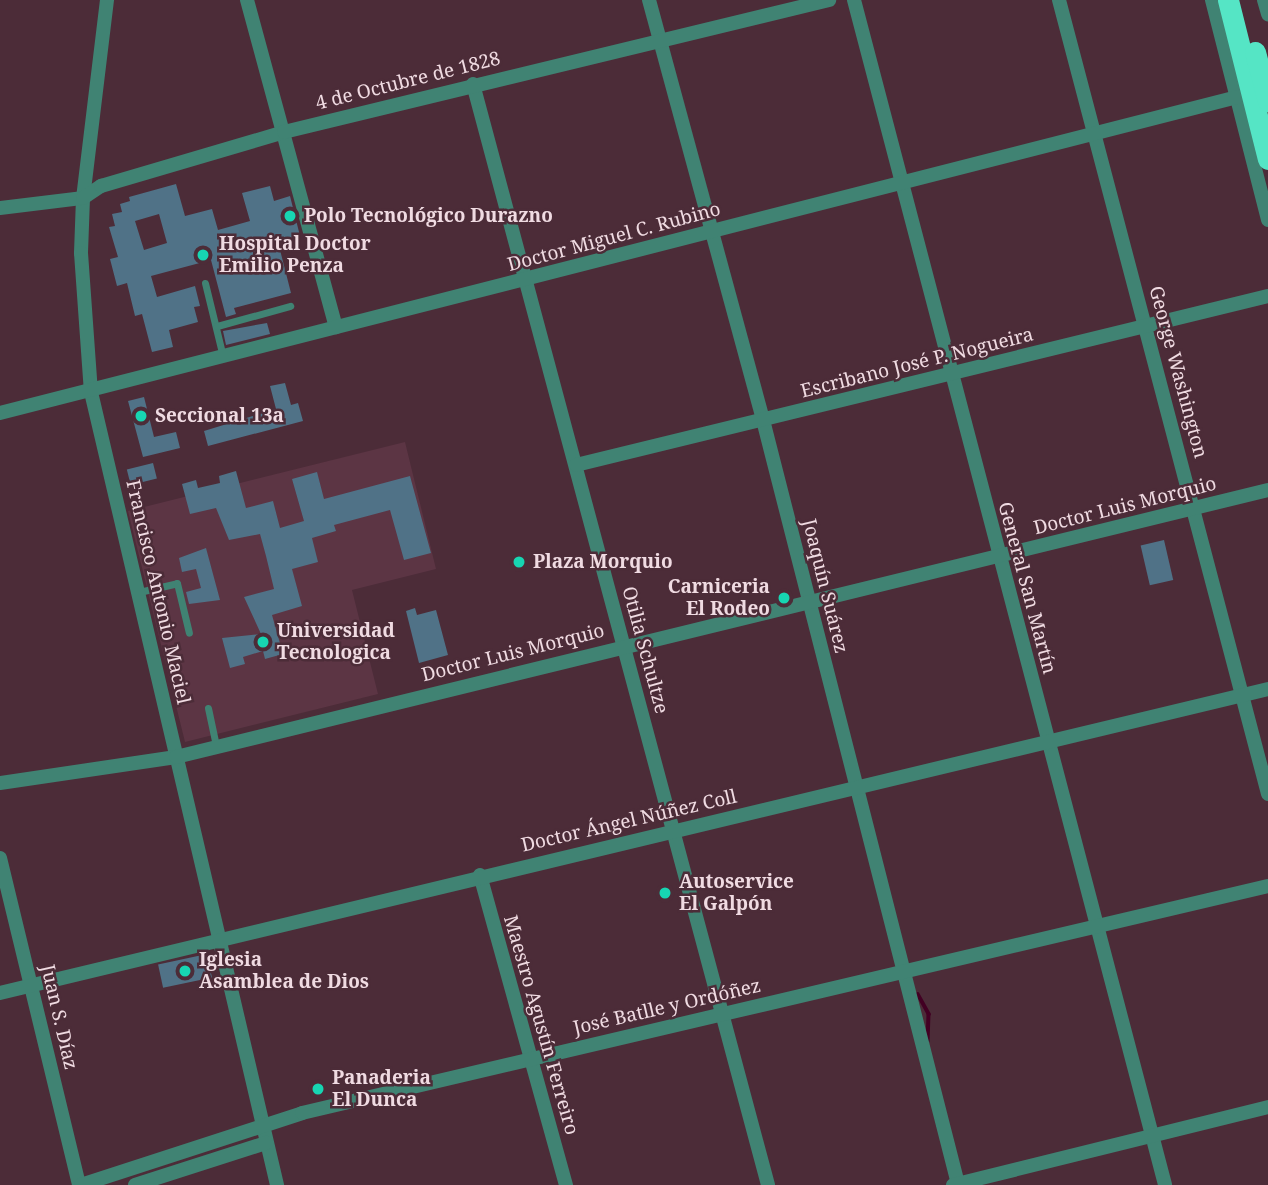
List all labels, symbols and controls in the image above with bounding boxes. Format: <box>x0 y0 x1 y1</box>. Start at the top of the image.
street label: 4 de Octubre de 1828 <box>313 47 503 115</box>
street label: Doctor Miguel C. Rubino <box>505 198 723 276</box>
place label: Polo Tecnológico Durazno <box>304 205 553 227</box>
marker: Polo Tecnológico Durazno <box>282 208 298 224</box>
place label: Hospital Doctor Emilio Penza <box>219 233 371 277</box>
marker: Hospital Doctor Emilio Penza <box>193 245 213 265</box>
street label: George Washington <box>1144 283 1212 461</box>
street label: Escribano José P. Nogueira <box>798 323 1036 403</box>
place label: Seccional 13a <box>155 405 284 427</box>
marker: Seccional 13a <box>133 408 149 424</box>
street label: Doctor Luis Morquio <box>1031 472 1219 540</box>
street label: Francisco Antonio Maciel <box>121 478 195 706</box>
street label: General San Martín <box>993 500 1061 676</box>
street label: Joaquín Suárez <box>797 517 853 655</box>
place label: Plaza Morquio <box>533 551 673 573</box>
marker: Plaza Morquio <box>511 554 527 570</box>
place label: Carniceria El Rodeo <box>668 576 770 620</box>
street label: Otilia Schultze <box>617 584 673 716</box>
marker: Carniceria El Rodeo <box>776 590 792 606</box>
street label: Doctor Luis Morquio <box>419 619 607 687</box>
place label: Universidad Tecnologica <box>277 620 395 664</box>
marker: Universidad Tecnologica <box>255 634 271 650</box>
street label: Doctor Ángel Núñez Coll <box>519 785 739 857</box>
place label: Autoservice El Galpón <box>679 871 794 915</box>
marker: Autoservice El Galpón <box>657 885 673 901</box>
street label: Maestro Agustín Ferreiro <box>499 913 583 1137</box>
place label: Iglesia Asamblea de Dios <box>199 949 369 993</box>
street label: Juan S. Díaz <box>36 962 82 1072</box>
marker: Iglesia Asamblea de Dios <box>177 963 193 979</box>
street label: José Batlle y Ordóñez <box>571 974 763 1040</box>
place label: Panaderia El Dunca <box>332 1067 431 1111</box>
marker: Panaderia El Dunca <box>310 1081 326 1097</box>

